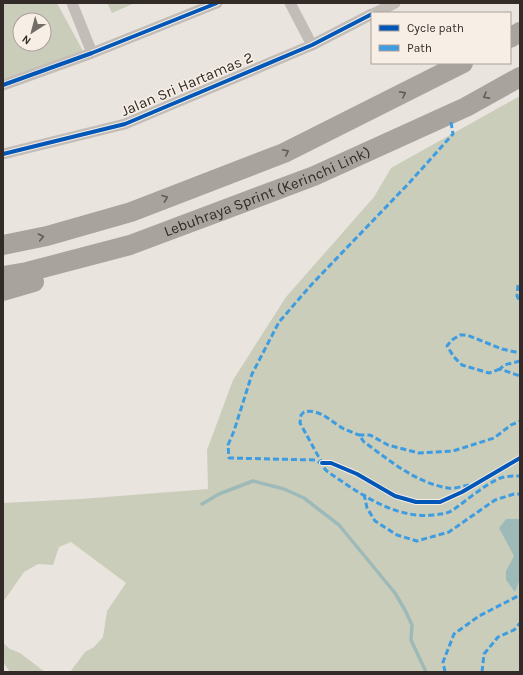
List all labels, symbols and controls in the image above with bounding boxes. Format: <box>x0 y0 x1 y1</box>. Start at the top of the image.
north arrow <box>12 12 52 52</box>
legend <box>371 12 511 64</box>
text: Cycle path <box>407 21 464 35</box>
text: N <box>19 32 33 47</box>
text: Path <box>407 41 432 55</box>
street label: Jalan Sri Hartamas 2 <box>118 48 256 120</box>
one-way arrow <box>399 91 406 99</box>
one-way arrow <box>483 91 490 98</box>
street label: Lebuhraya Sprint (Kerinchi Link) <box>161 143 373 240</box>
one-way arrow <box>282 149 290 157</box>
one-way arrow <box>162 195 169 203</box>
one-way arrow <box>38 234 44 242</box>

